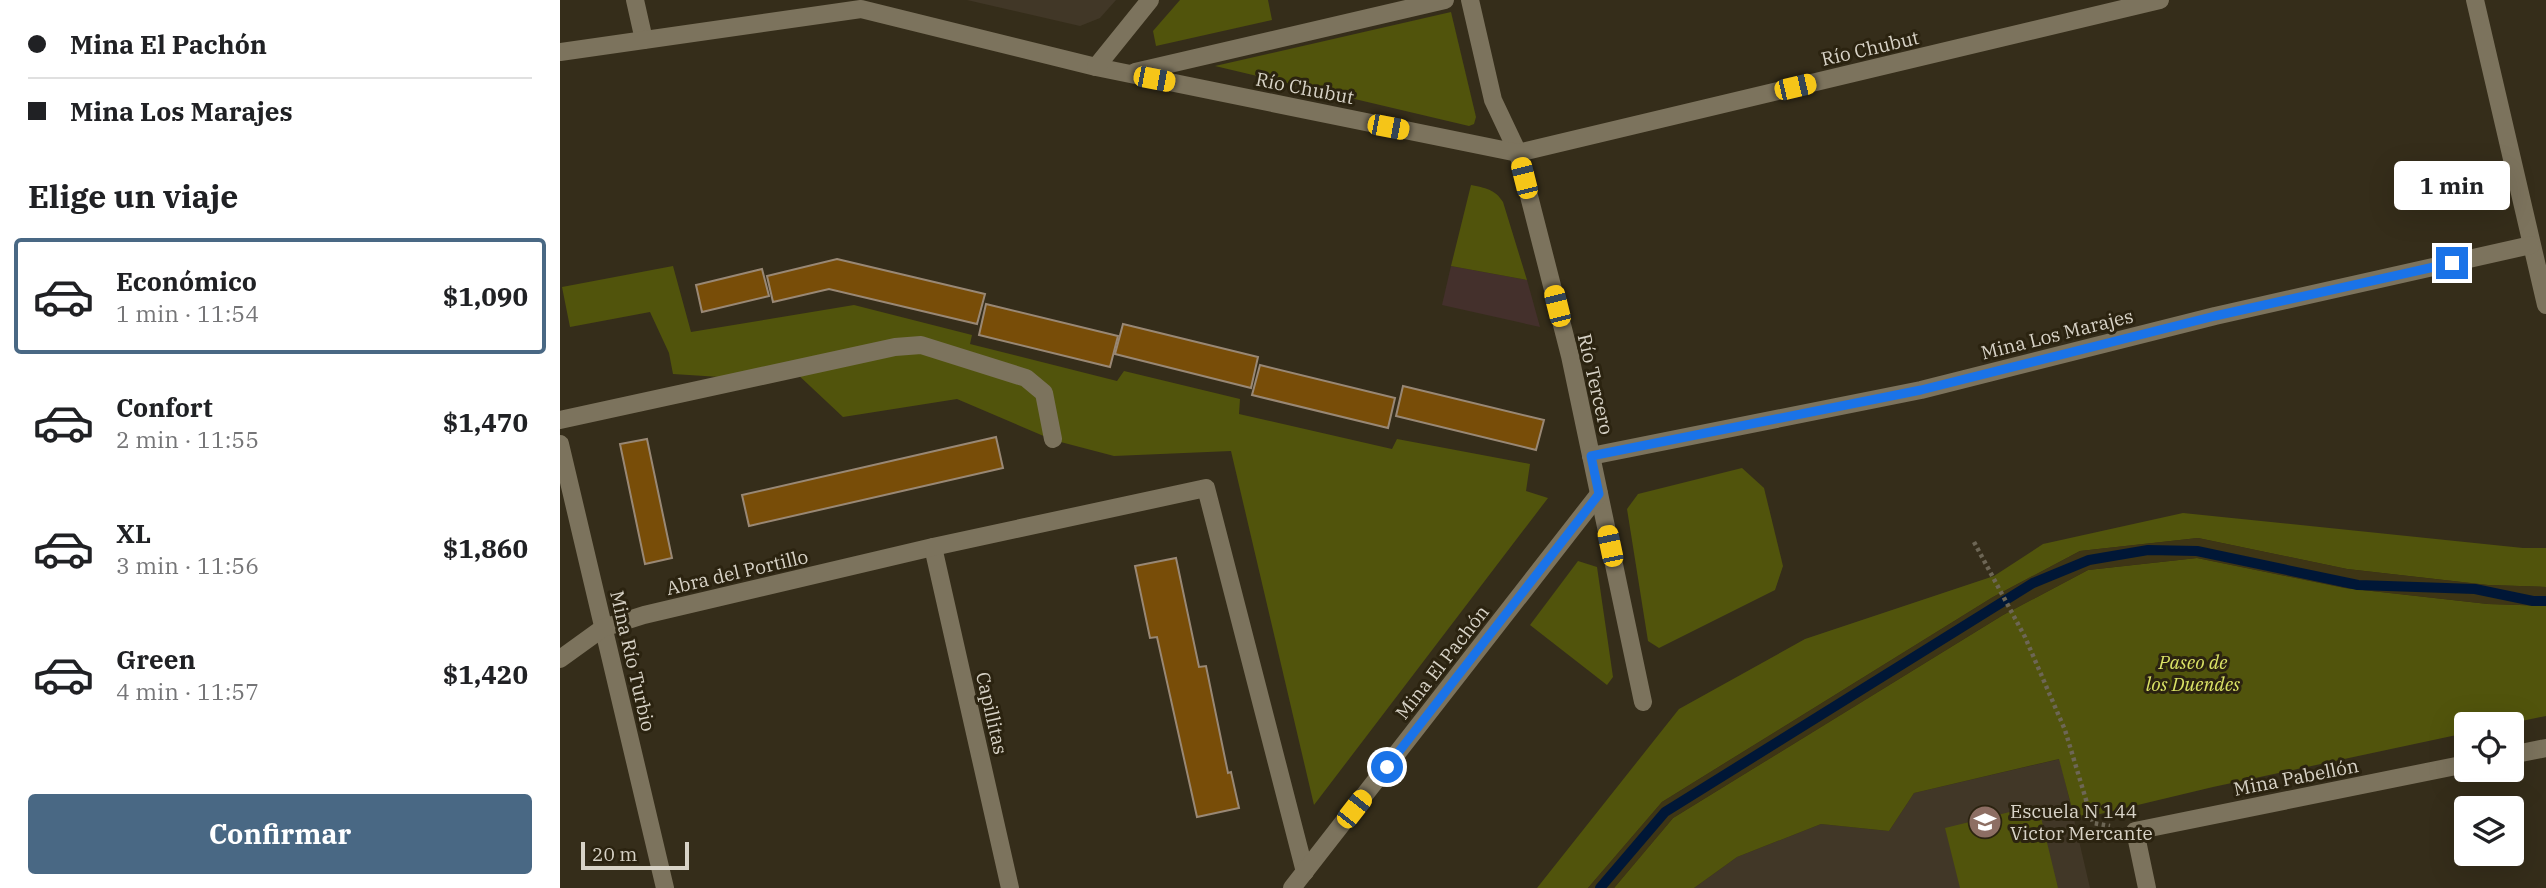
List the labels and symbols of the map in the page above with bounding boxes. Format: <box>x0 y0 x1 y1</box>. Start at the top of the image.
street label: Río Chubut <box>1819 25 1922 71</box>
car <box>1132 65 1177 93</box>
street label: Río Chubut <box>1254 67 1356 109</box>
car <box>1773 72 1818 102</box>
car <box>1366 113 1411 141</box>
car <box>1509 155 1540 201</box>
callout: 1 min <box>2394 162 2510 210</box>
route end <box>2436 247 2468 279</box>
car <box>1542 283 1573 329</box>
street label: Mina Los Marajes <box>1978 303 2136 365</box>
street label: Río Tercero <box>1573 331 1619 437</box>
car <box>1596 523 1625 569</box>
street label: Abra del Portillo <box>664 544 810 600</box>
street label: Mina Río Turbio <box>605 588 661 734</box>
street label: Mina El Pachón <box>1390 600 1494 724</box>
park label: Paseo de los Duendes <box>2146 650 2240 696</box>
street label: Capillitas <box>971 669 1013 757</box>
route start <box>1371 751 1403 783</box>
street label: Mina Pabellón <box>2231 753 2361 801</box>
car <box>1333 786 1376 832</box>
place label: Escuela N 144 Victor Mercante <box>2010 799 2153 845</box>
school or university icon: Escuela N 144 Victor Mercante <box>1966 803 2004 841</box>
scale bar <box>581 839 690 871</box>

